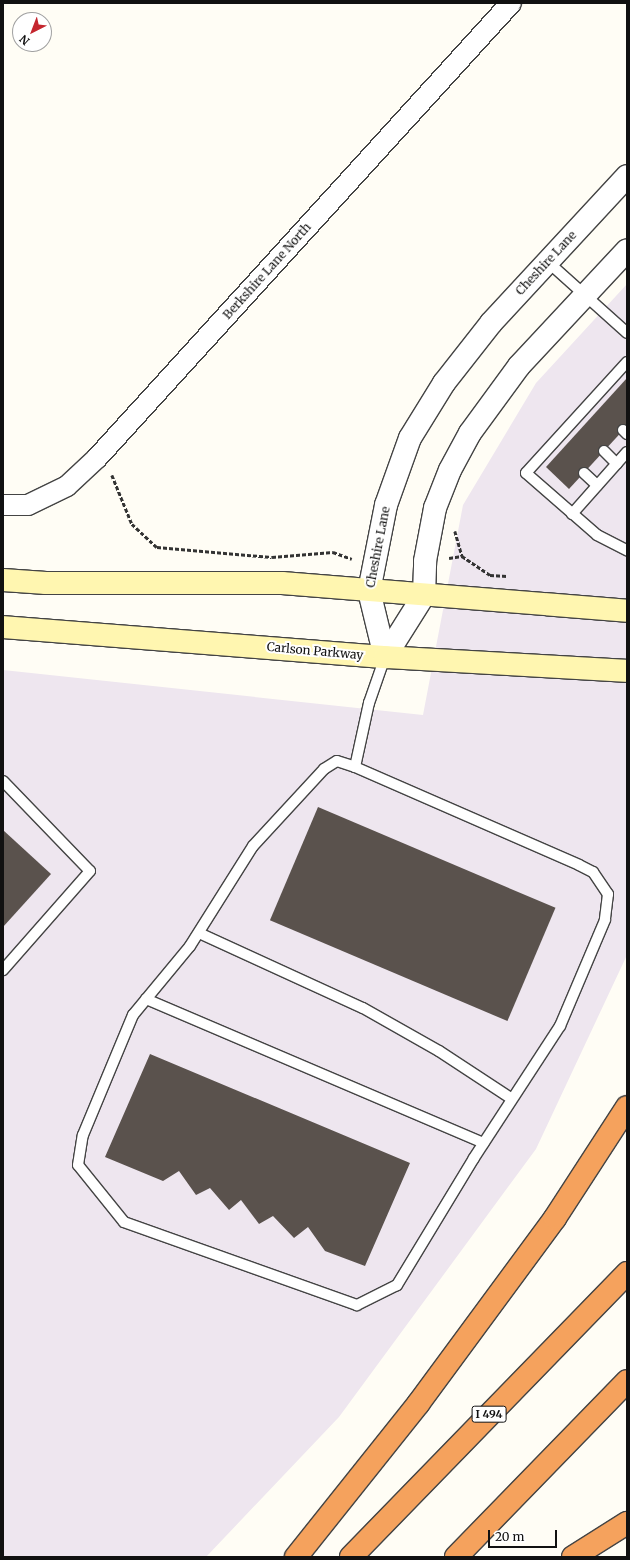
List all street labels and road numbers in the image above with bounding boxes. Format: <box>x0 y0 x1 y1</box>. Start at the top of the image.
street label: Berkshire Lane North <box>220 220 314 322</box>
street label: Cheshire Lane <box>513 228 579 298</box>
street label: Cheshire Lane <box>363 505 393 589</box>
street label: Carlson Parkway <box>266 640 364 662</box>
road number: I 494 <box>471 1405 507 1423</box>

